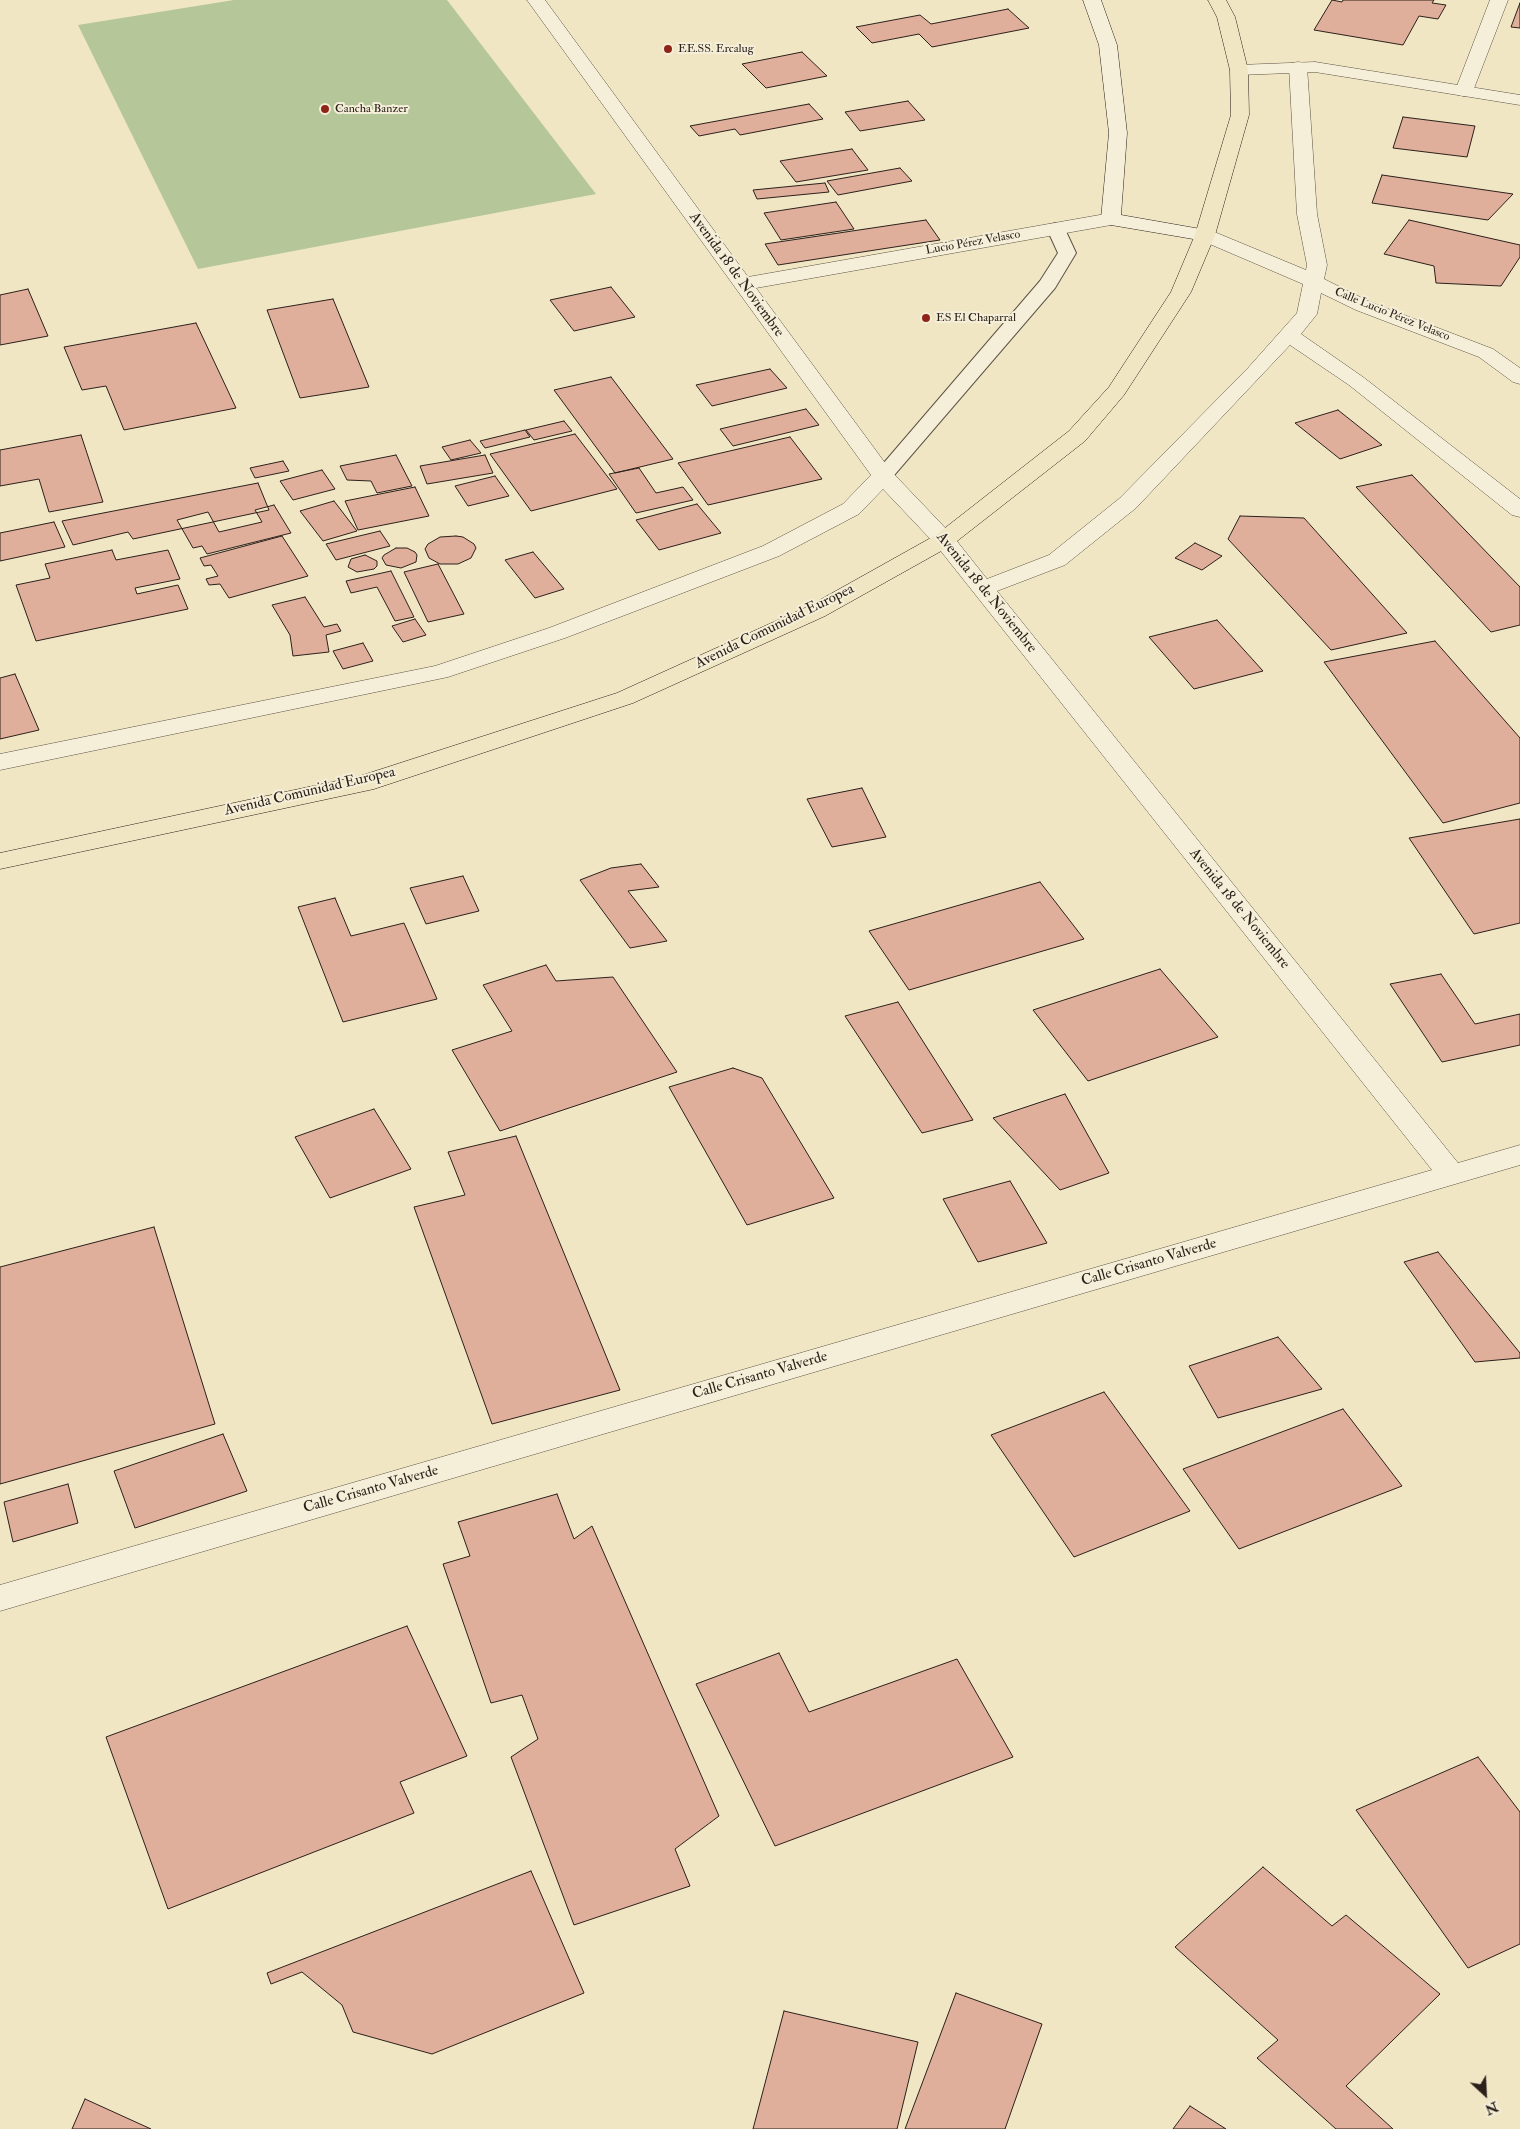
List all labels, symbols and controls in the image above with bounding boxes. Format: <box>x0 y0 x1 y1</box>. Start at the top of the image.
place label: EE.SS. Ercalug <box>678 42 754 56</box>
marker: EE.SS. Ercalug <box>662 43 674 55</box>
place label: Cancha Banzer <box>335 102 408 116</box>
marker: Cancha Banzer <box>319 103 331 115</box>
street label: Avenida 18 de Noviembre <box>685 209 787 341</box>
street label: Lucio Pérez Velasco <box>925 228 1021 258</box>
street label: Calle Lucio Pérez Velasco <box>1332 285 1452 345</box>
place label: ES El Chaparral <box>936 311 1016 325</box>
marker: ES El Chaparral <box>920 312 932 324</box>
street label: Avenida 18 de Noviembre <box>932 529 1040 657</box>
street label: Avenida Comunidad Europea <box>693 581 857 673</box>
street label: Avenida Comunidad Europea <box>223 764 397 820</box>
street label: Avenida 18 de Noviembre <box>1185 845 1293 973</box>
street label: Calle Crisanto Valverde <box>1079 1235 1219 1291</box>
street label: Calle Crisanto Valverde <box>690 1348 830 1404</box>
street label: Calle Crisanto Valverde <box>301 1462 441 1518</box>
north arrow <box>1460 2069 1510 2119</box>
text: N <box>1482 2098 1501 2118</box>

